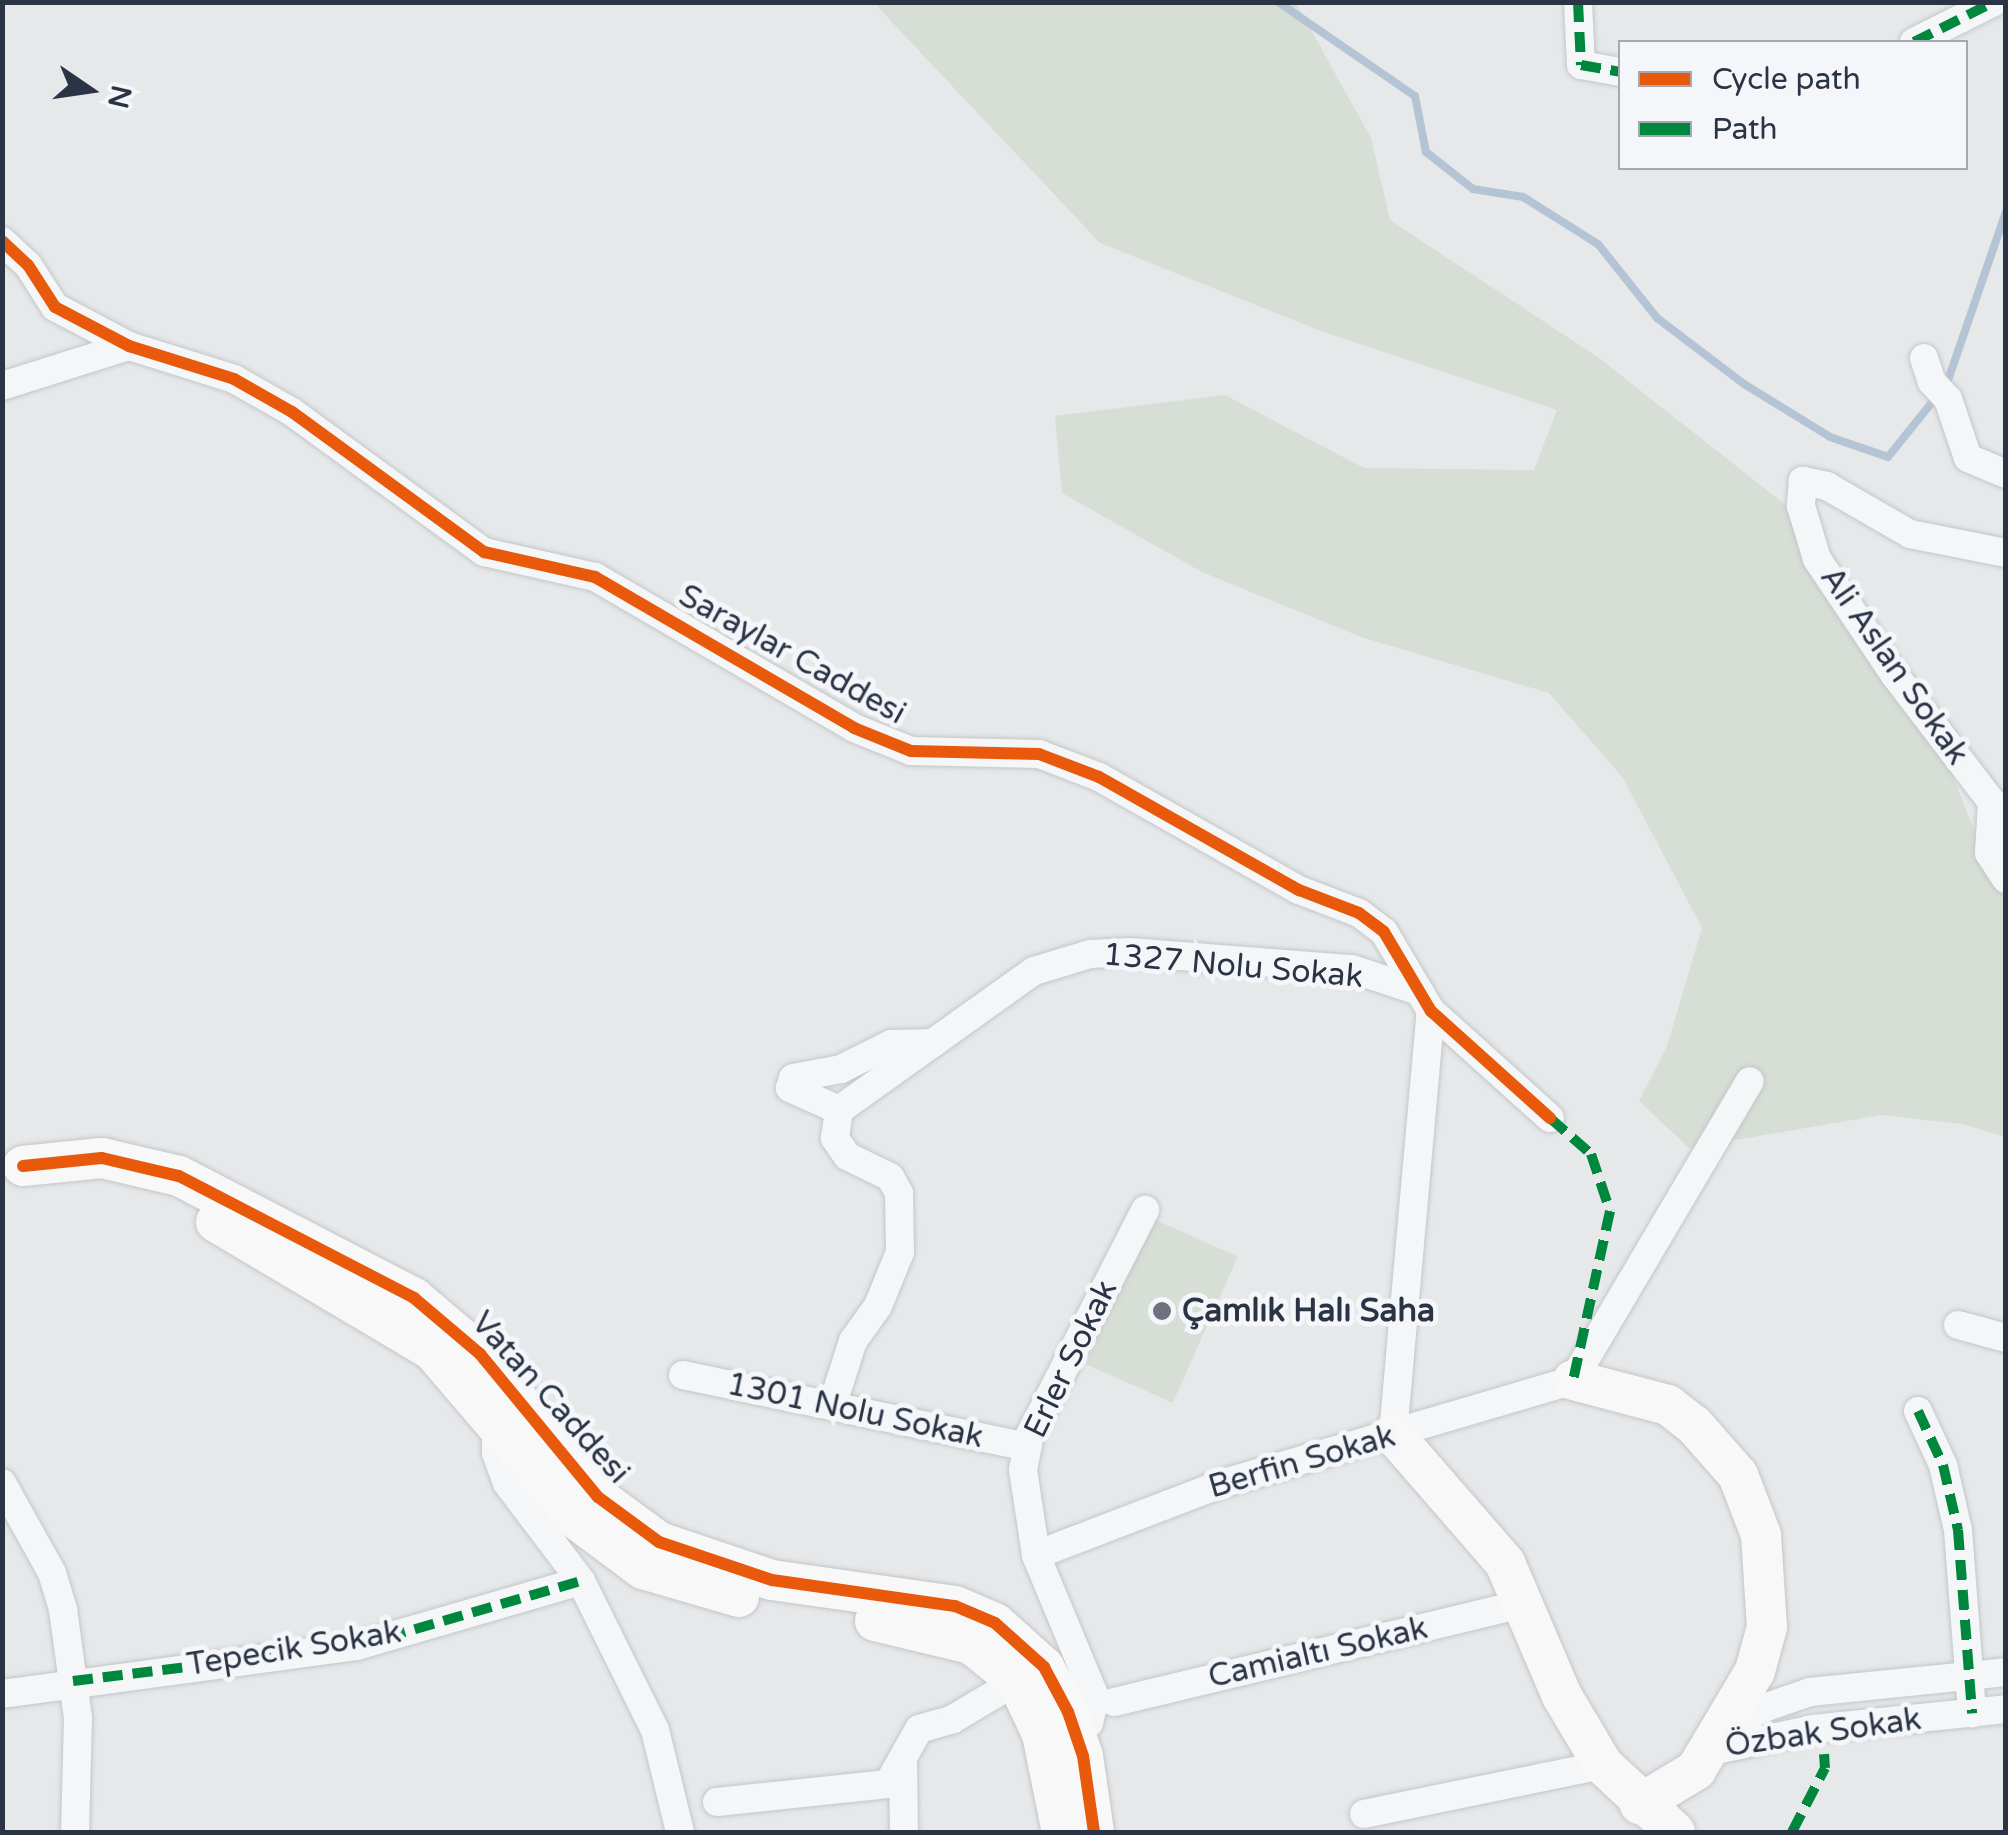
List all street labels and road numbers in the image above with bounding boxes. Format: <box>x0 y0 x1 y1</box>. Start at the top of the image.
street label: Ali Aslan Sokak <box>1812 560 1976 772</box>
street label: Saraylar Caddesi <box>672 577 912 733</box>
street label: 1327 Nolu Sokak <box>1101 936 1365 996</box>
street label: Erler Sokak <box>1016 1274 1126 1444</box>
street label: Vatan Caddesi <box>463 1304 637 1492</box>
street label: 1301 Nolu Sokak <box>723 1365 987 1457</box>
street label: Berfin Sokak <box>1204 1417 1400 1507</box>
street label: Camialtı Sokak <box>1205 1609 1431 1697</box>
street label: Tepecik Sokak <box>184 1613 404 1685</box>
street label: Özbak Sokak <box>1723 1700 1923 1766</box>

